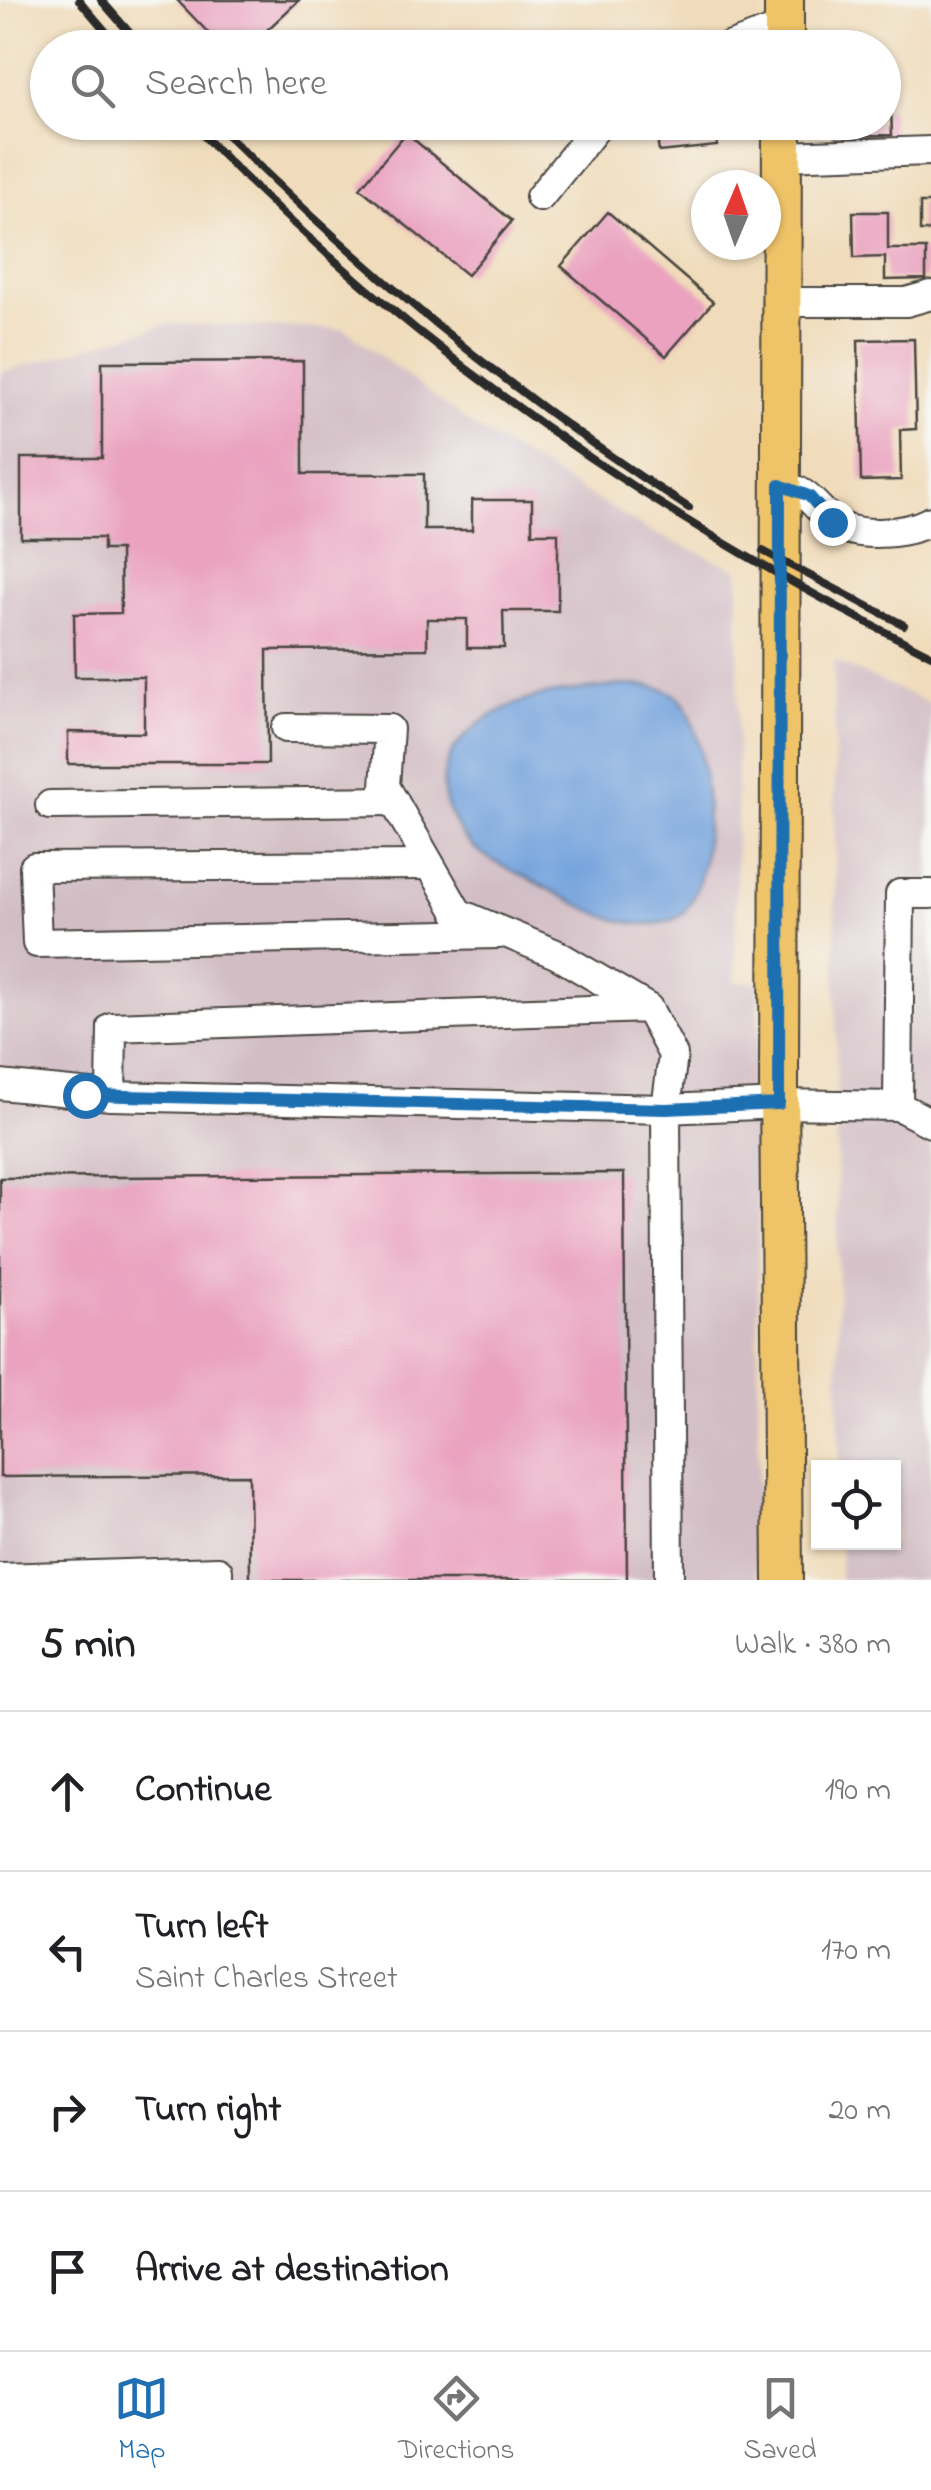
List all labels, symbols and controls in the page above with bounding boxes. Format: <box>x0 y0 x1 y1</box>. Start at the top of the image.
search box <box>30 30 901 140</box>
text: Search here <box>145 57 327 113</box>
icon: search <box>65 58 120 113</box>
north arrow <box>691 170 781 260</box>
route end <box>810 500 856 546</box>
route start <box>63 1073 109 1119</box>
map controls <box>811 1460 901 1550</box>
button: locate <box>811 1460 901 1550</box>
text: 5 min <box>40 1615 135 1676</box>
text: Walk · 380 m <box>735 1622 891 1669</box>
text: Continue <box>135 1763 271 1819</box>
icon: ahead <box>40 1764 95 1819</box>
text: 190 m <box>825 1768 891 1815</box>
text: Turn left <box>135 1900 268 1956</box>
icon: left <box>40 1924 95 1979</box>
text: 170 m <box>821 1928 891 1975</box>
text: Saint Charles Street <box>135 1956 398 2003</box>
text: Turn right <box>135 2083 281 2139</box>
icon: right <box>40 2084 95 2139</box>
text: 20 m <box>828 2088 891 2135</box>
text: Arrive at destination <box>135 2243 449 2299</box>
icon: arrive <box>40 2244 95 2299</box>
tab: Map <box>114 2371 169 2472</box>
tab: Directions <box>398 2371 515 2472</box>
tab: Saved <box>744 2371 817 2472</box>

